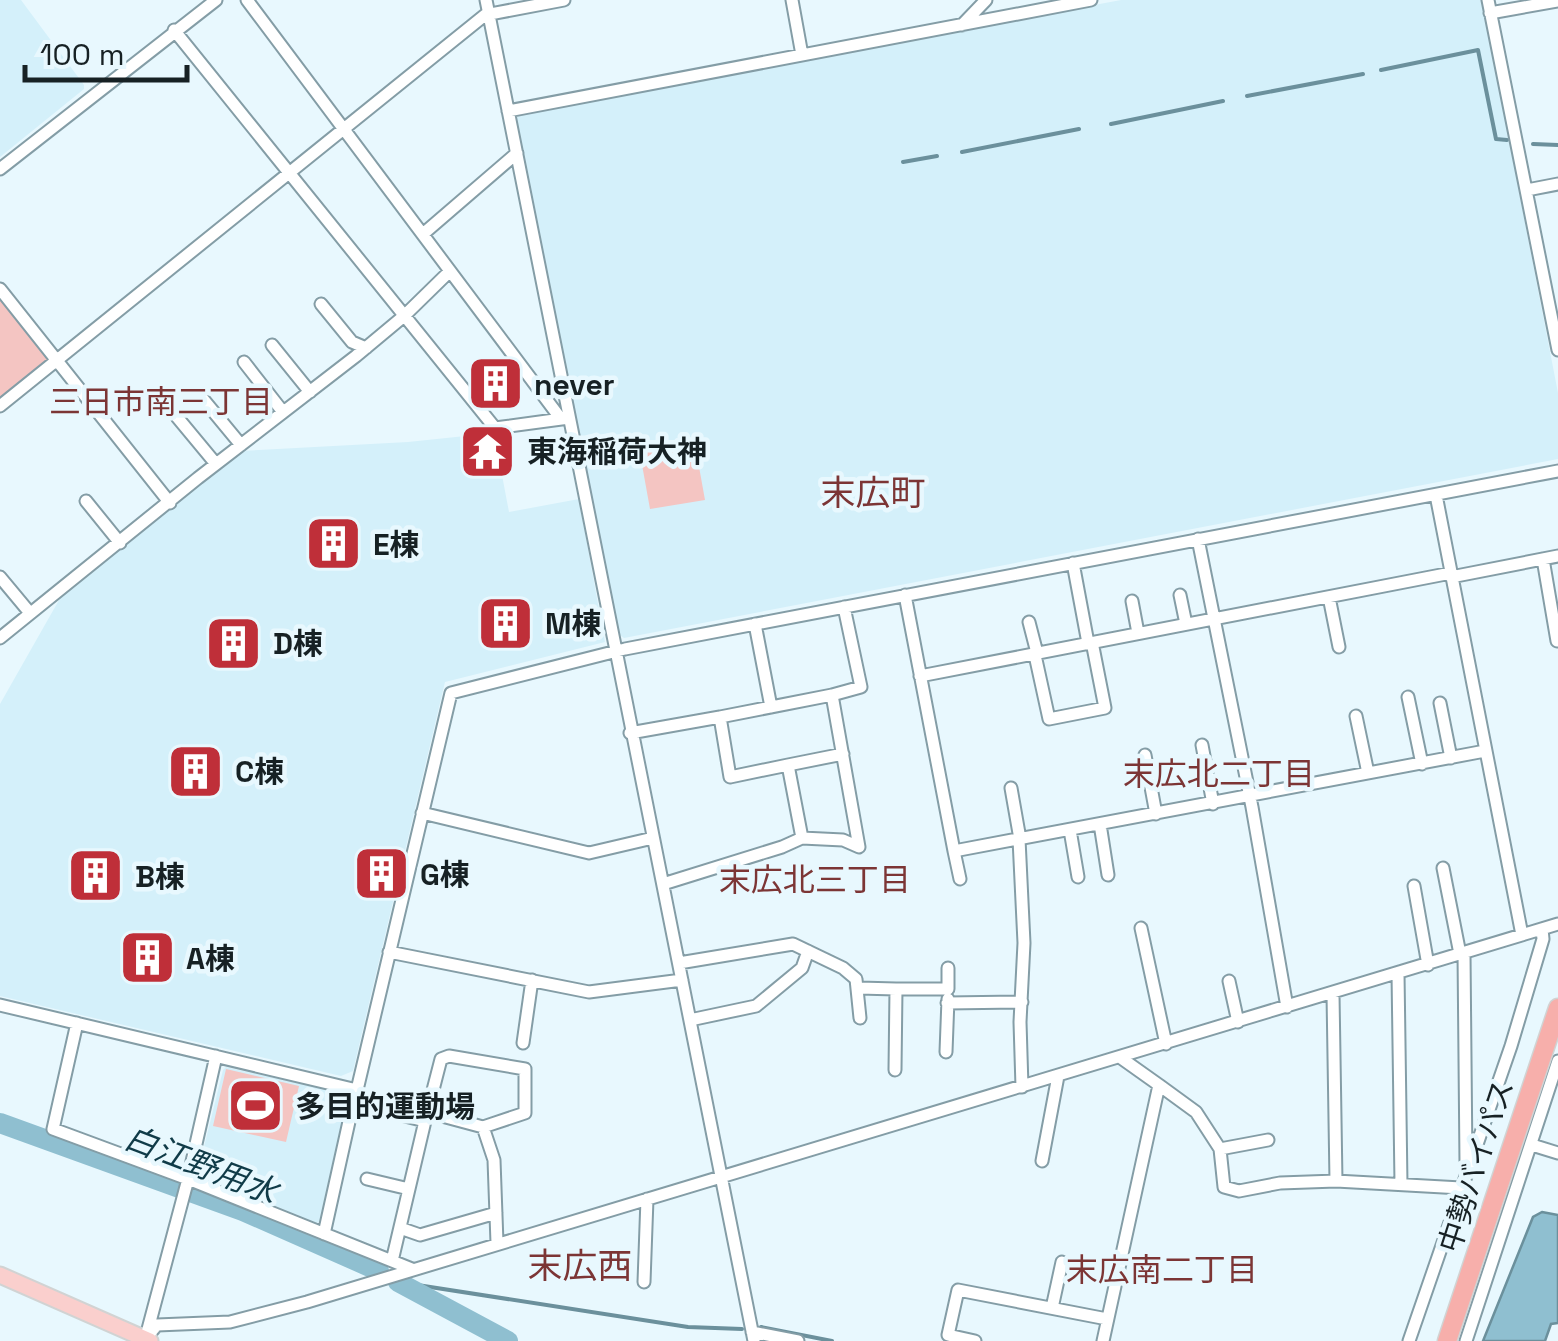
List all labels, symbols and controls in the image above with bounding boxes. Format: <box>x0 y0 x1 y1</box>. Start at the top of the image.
scale bar <box>25 20 188 82</box>
text: 100 m <box>40 35 125 74</box>
building icon: never <box>465 354 525 414</box>
place label: never <box>534 365 615 404</box>
district label: 三日市南三丁目 <box>49 382 273 422</box>
temple icon: 東海稲荷大神 <box>458 421 518 481</box>
place label: 東海稲荷大神 <box>527 432 707 471</box>
district label: 末広町 <box>820 471 926 515</box>
building icon: E棟 <box>304 514 364 574</box>
place label: E棟 <box>373 525 420 564</box>
building icon: M棟 <box>476 593 536 653</box>
place label: M棟 <box>545 604 601 643</box>
building icon: D棟 <box>204 613 264 673</box>
place label: D棟 <box>273 624 323 663</box>
building icon: C棟 <box>166 741 226 801</box>
place label: C棟 <box>235 752 284 791</box>
district label: 末広北二丁目 <box>1123 754 1315 794</box>
building icon: G棟 <box>351 844 411 904</box>
building icon: B棟 <box>66 846 126 906</box>
place label: G棟 <box>420 855 470 894</box>
place label: B棟 <box>135 857 185 896</box>
district label: 末広北三丁目 <box>719 860 911 900</box>
building icon: A棟 <box>117 928 177 988</box>
place label: A棟 <box>186 939 235 978</box>
street label: 中勢バイパス <box>1430 1075 1522 1257</box>
sports icon: 多目的運動場 <box>226 1076 286 1136</box>
place label: 多目的運動場 <box>295 1087 475 1126</box>
water label: 白江野用水 <box>119 1118 286 1213</box>
district label: 末広西 <box>527 1244 633 1288</box>
district label: 末広南二丁目 <box>1066 1250 1258 1290</box>

